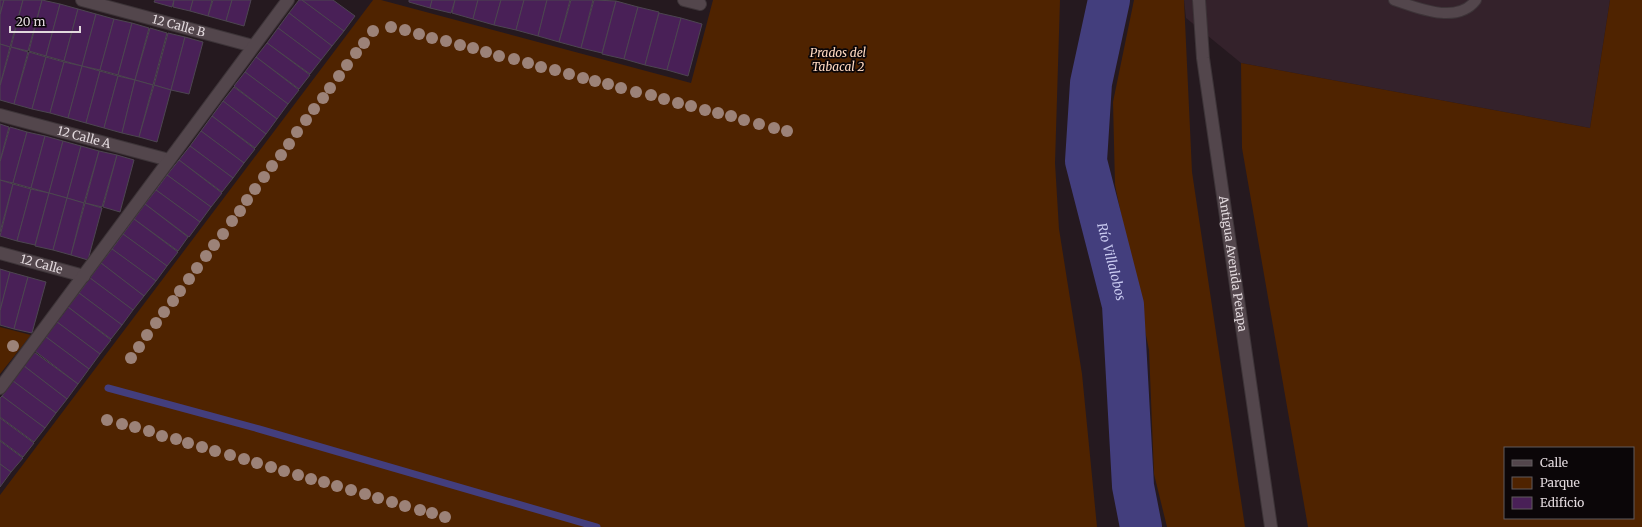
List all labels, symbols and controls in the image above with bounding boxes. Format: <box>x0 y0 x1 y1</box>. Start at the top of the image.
scale bar <box>10 8 80 34</box>
street label: 12 Calle B <box>151 11 207 40</box>
text: 20 m <box>16 14 45 29</box>
park label: Prados del Tabacal 2 <box>810 45 867 74</box>
street label: 12 Calle A <box>56 123 113 151</box>
street label: Antigua Avenida Petapa <box>1216 194 1251 333</box>
water label: Río Villalobos <box>1093 221 1130 303</box>
street label: 12 Calle <box>19 251 65 277</box>
legend <box>1504 447 1634 519</box>
text: Calle <box>1540 455 1568 470</box>
text: Parque <box>1540 475 1580 490</box>
text: Edificio <box>1540 495 1584 510</box>

